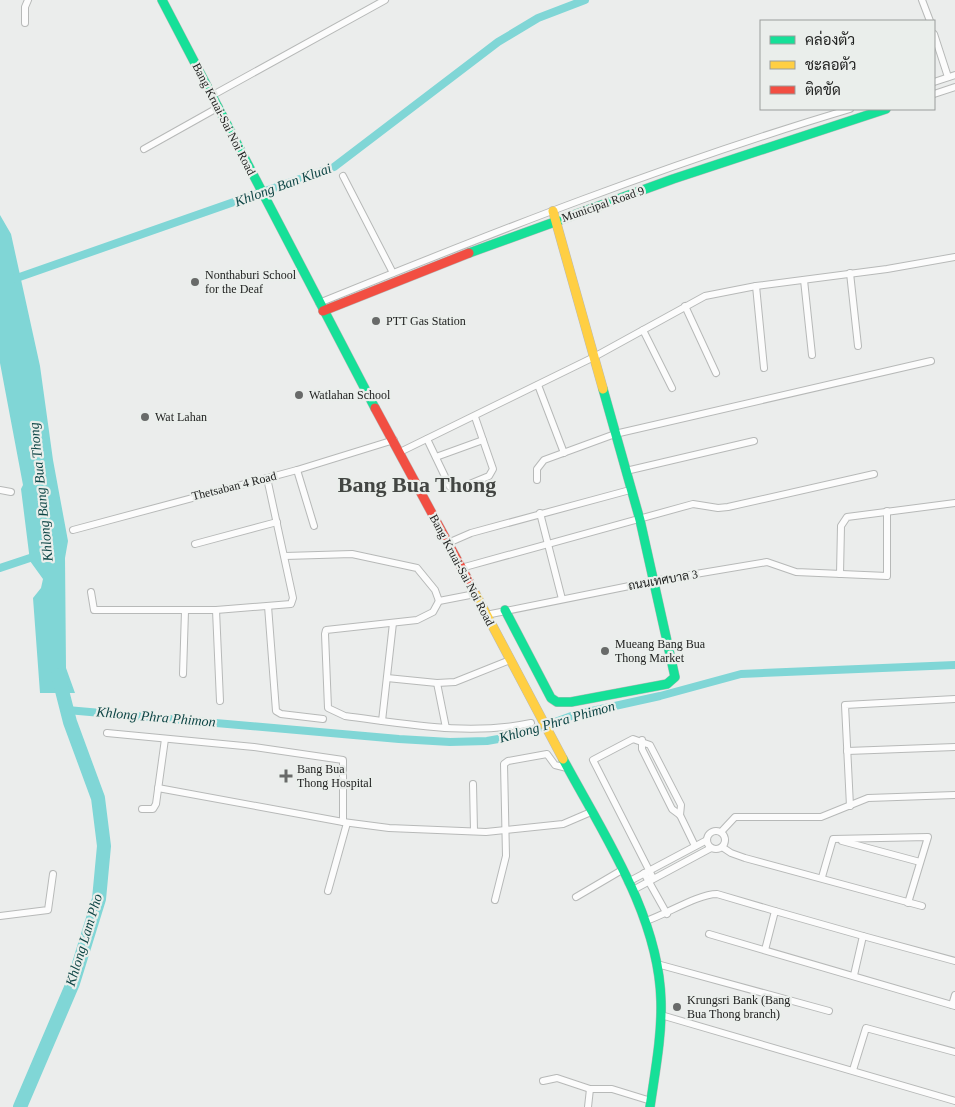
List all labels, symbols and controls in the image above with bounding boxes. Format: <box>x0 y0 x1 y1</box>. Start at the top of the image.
legend <box>760 20 935 110</box>
text: คล่องตัว <box>805 30 855 48</box>
text: ชะลอตัว <box>805 56 856 73</box>
street label: Bang Kruai-Sai Noi Road <box>190 60 258 178</box>
text: ติดขัด <box>805 81 841 98</box>
water label: Khlong Ban Kluai <box>232 160 334 210</box>
street label: Municipal Road 9 <box>560 183 646 225</box>
place label: Nonthaburi School for the Deaf <box>205 268 297 296</box>
marker: Nonthaburi School for the Deaf <box>189 276 201 288</box>
place label: PTT Gas Station <box>386 314 466 328</box>
marker: PTT Gas Station <box>370 315 382 327</box>
place label: Watlahan School <box>309 388 391 402</box>
marker: Watlahan School <box>293 389 305 401</box>
place label: Wat Lahan <box>155 410 207 424</box>
marker: Wat Lahan <box>139 411 151 423</box>
water label: Khlong Bang Bua Thong <box>26 422 56 563</box>
street label: Thetsaban 4 Road <box>190 469 278 503</box>
district label: Bang Bua Thong <box>338 472 496 497</box>
street label: Bang Kruai-Sai Noi Road <box>427 512 497 628</box>
street label: ถนนเทศบาล 3 <box>627 567 699 593</box>
place label: Mueang Bang Bua Thong Market <box>615 637 706 665</box>
marker: Mueang Bang Bua Thong Market <box>599 645 611 657</box>
water label: Khlong Phra Phimon <box>496 698 617 746</box>
water label: Khlong Phra Phimon <box>95 704 216 730</box>
place label: Bang Bua Thong Hospital <box>297 762 373 790</box>
marker: Bang Bua Thong Hospital <box>279 769 293 783</box>
water label: Khlong Lam Pho <box>63 892 105 989</box>
place label: Krungsri Bank (Bang Bua Thong branch) <box>687 993 790 1021</box>
marker: Krungsri Bank (Bang Bua Thong branch) <box>671 1001 683 1013</box>

